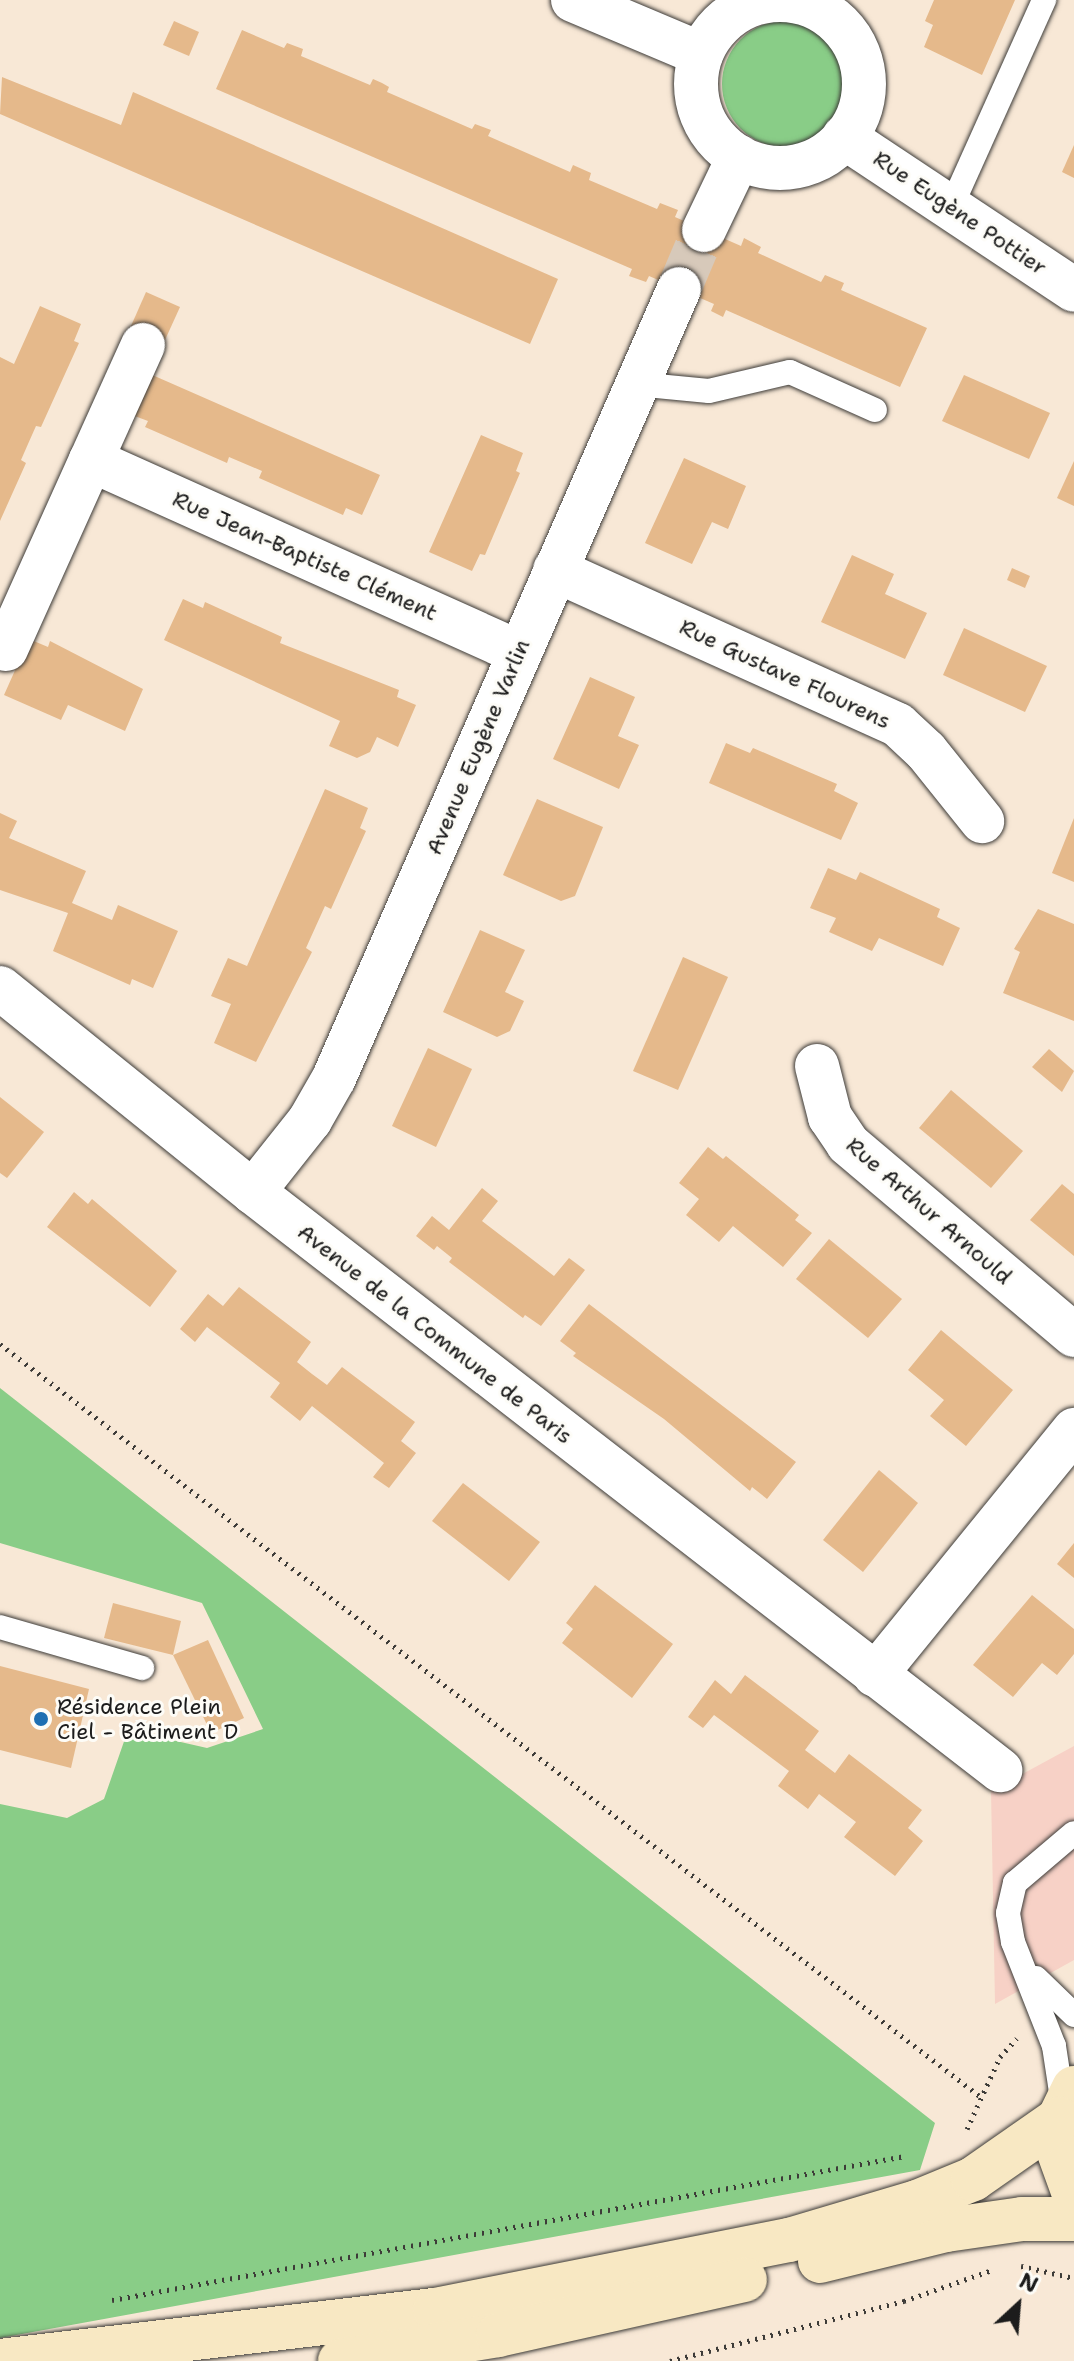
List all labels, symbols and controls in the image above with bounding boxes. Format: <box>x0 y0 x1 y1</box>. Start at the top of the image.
street label: Rue Eugène Pottier <box>868 145 1052 281</box>
street label: Rue Jean-Baptiste Clément <box>168 486 442 626</box>
street label: Rue Gustave Flourens <box>675 613 895 735</box>
street label: Avenue Eugène Varlin <box>421 635 535 859</box>
street label: Rue Arthur Arnould <box>841 1132 1017 1290</box>
street label: Avenue de la Commune de Paris <box>292 1218 578 1450</box>
place label: Résidence Plein Ciel - Bâtiment D <box>57 1693 238 1744</box>
marker: Résidence Plein Ciel - Bâtiment D <box>32 1710 50 1728</box>
north arrow <box>978 2265 1058 2345</box>
text: N <box>1015 2266 1043 2300</box>

